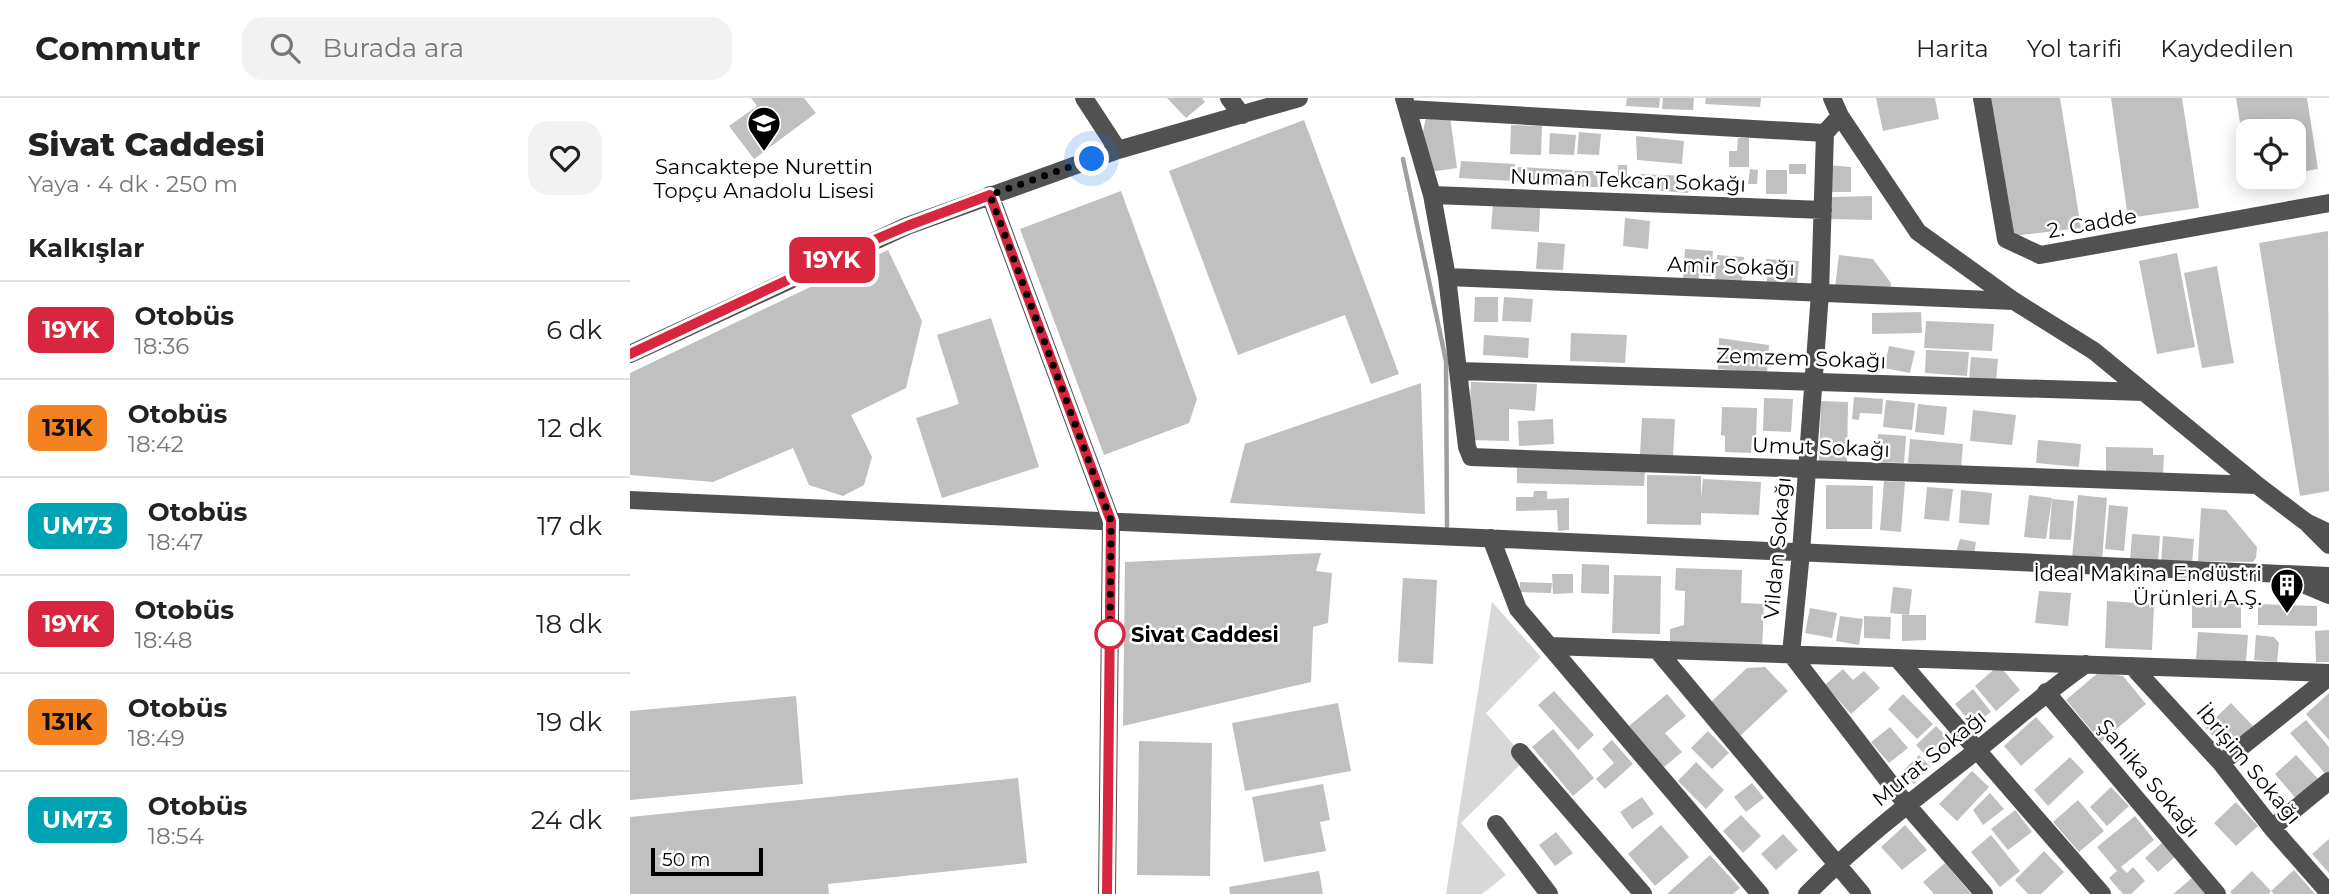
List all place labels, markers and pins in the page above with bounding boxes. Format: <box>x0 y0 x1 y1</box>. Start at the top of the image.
school or university icon: Sancaktepe Nurettin Topçu Anadolu Lisesi <box>745 104 783 153</box>
place label: Sancaktepe Nurettin Topçu Anadolu Lisesi <box>654 154 874 203</box>
place label: İdeal Makina Endüstri Ürünleri A.Ş. <box>2033 561 2262 610</box>
building icon: İdeal Makina Endüstri Ürünleri A.Ş. <box>2268 566 2306 615</box>
marker: Sivat Caddesi <box>1095 619 1125 649</box>
place label: Sivat Caddesi <box>1131 622 1279 647</box>

